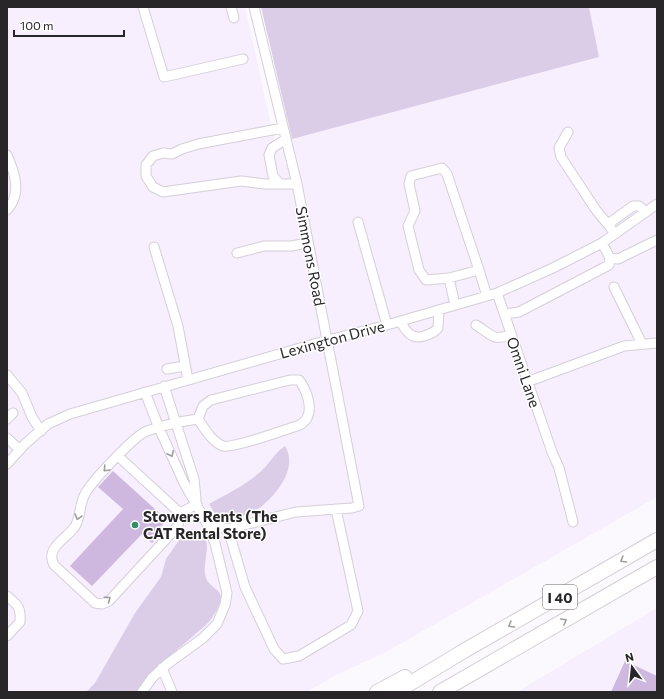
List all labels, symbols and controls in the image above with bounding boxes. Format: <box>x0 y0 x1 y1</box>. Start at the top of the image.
scale bar <box>14 12 124 38</box>
text: 100 m <box>20 18 54 32</box>
street label: Simmons Road <box>293 205 329 307</box>
street label: Lexington Drive <box>278 316 386 362</box>
street label: Omni Lane <box>504 334 545 410</box>
one-way arrow <box>166 449 174 457</box>
one-way arrow <box>103 464 111 472</box>
place label: Stowers Rents (The CAT Rental Store) <box>143 507 278 542</box>
one-way arrow <box>74 513 83 520</box>
marker: Stowers Rents (The CAT Rental Store) <box>130 520 140 530</box>
one-way arrow <box>620 555 627 563</box>
road number: I 40 <box>543 585 577 609</box>
one-way arrow <box>104 597 111 604</box>
one-way arrow <box>560 619 567 626</box>
one-way arrow <box>507 620 515 627</box>
north arrow <box>612 647 652 687</box>
text: N <box>624 650 635 664</box>

